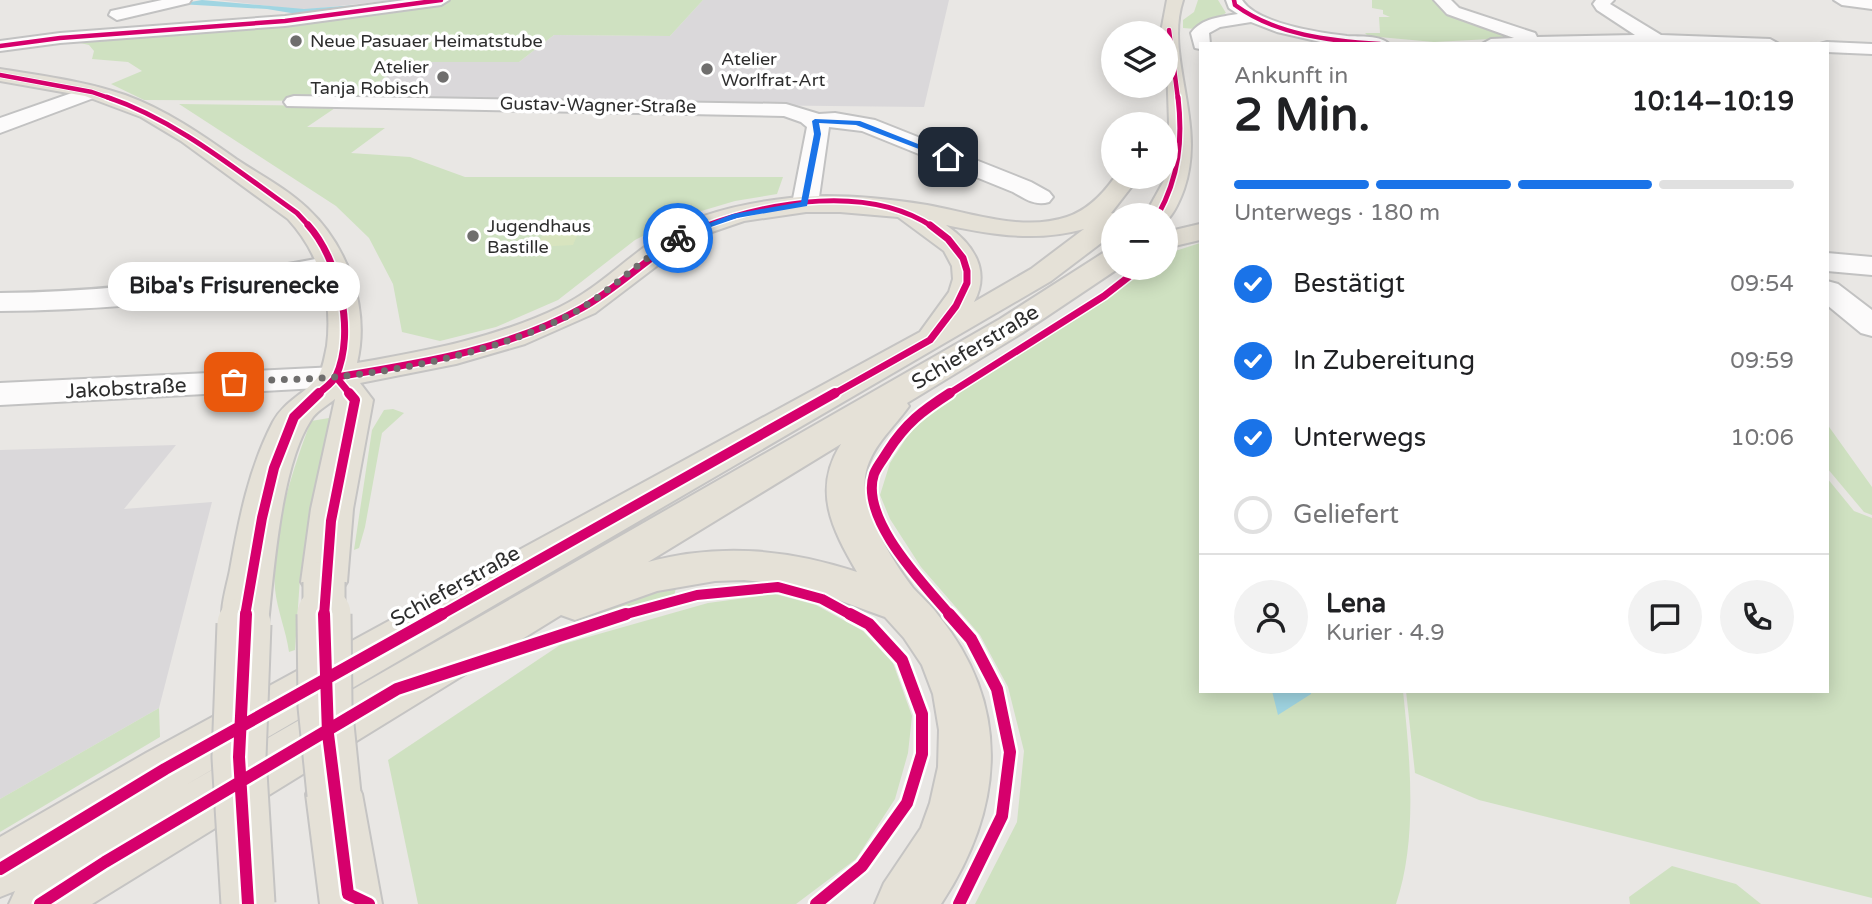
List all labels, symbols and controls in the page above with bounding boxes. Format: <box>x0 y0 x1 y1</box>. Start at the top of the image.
map controls <box>1101 21 1178 280</box>
button: layers <box>1101 21 1178 98</box>
place label: Neue Pasuaer Heimatstube <box>310 30 543 52</box>
marker: Neue Pasuaer Heimatstube <box>288 33 304 49</box>
place label: Atelier Worlfrat-Art <box>721 48 826 91</box>
place label: Atelier Tanja Robisch <box>310 56 429 99</box>
marker: Atelier Worlfrat-Art <box>699 61 715 77</box>
text: Ankunft in <box>1234 62 1348 90</box>
marker: Atelier Tanja Robisch <box>435 69 451 85</box>
text: 10:14–10:19 <box>1632 86 1794 117</box>
text: 2 Min. <box>1234 88 1370 143</box>
street label: Gustav-Wagner-Straße <box>500 92 696 118</box>
button: + <box>1101 112 1178 189</box>
pin <box>918 127 978 187</box>
icon: home <box>929 138 967 176</box>
text: Unterwegs · 180 m <box>1234 199 1440 227</box>
courier <box>643 203 713 273</box>
button: − <box>1101 203 1178 280</box>
place label: Jugendhaus Bastille <box>487 215 591 258</box>
icon: bike <box>659 219 697 257</box>
marker: Jugendhaus Bastille <box>465 228 481 244</box>
callout: Biba's Frisurenecke <box>108 263 360 312</box>
icon: check <box>1234 265 1272 303</box>
text: Bestätigt <box>1293 268 1405 299</box>
text: 09:54 <box>1730 270 1794 298</box>
text: Biba's Frisurenecke <box>129 272 339 300</box>
street label: Schieferstraße <box>907 300 1043 395</box>
icon: check <box>1234 342 1272 380</box>
text: In Zubereitung <box>1293 345 1475 376</box>
text: 09:59 <box>1730 347 1794 375</box>
pin <box>204 352 264 412</box>
icon: bag <box>215 363 253 401</box>
street label: Jakobstraße <box>65 373 187 404</box>
icon: check <box>1234 419 1272 457</box>
text: Unterwegs <box>1293 422 1426 453</box>
text: 10:06 <box>1730 424 1794 452</box>
text: Geliefert <box>1293 499 1399 530</box>
street label: Schieferstraße <box>386 541 524 632</box>
button: person <box>1234 580 1308 654</box>
button: chat <box>1628 580 1702 654</box>
button: phone <box>1720 580 1794 654</box>
text: Lena <box>1326 588 1386 619</box>
text: Kurier · 4.9 <box>1326 619 1445 647</box>

